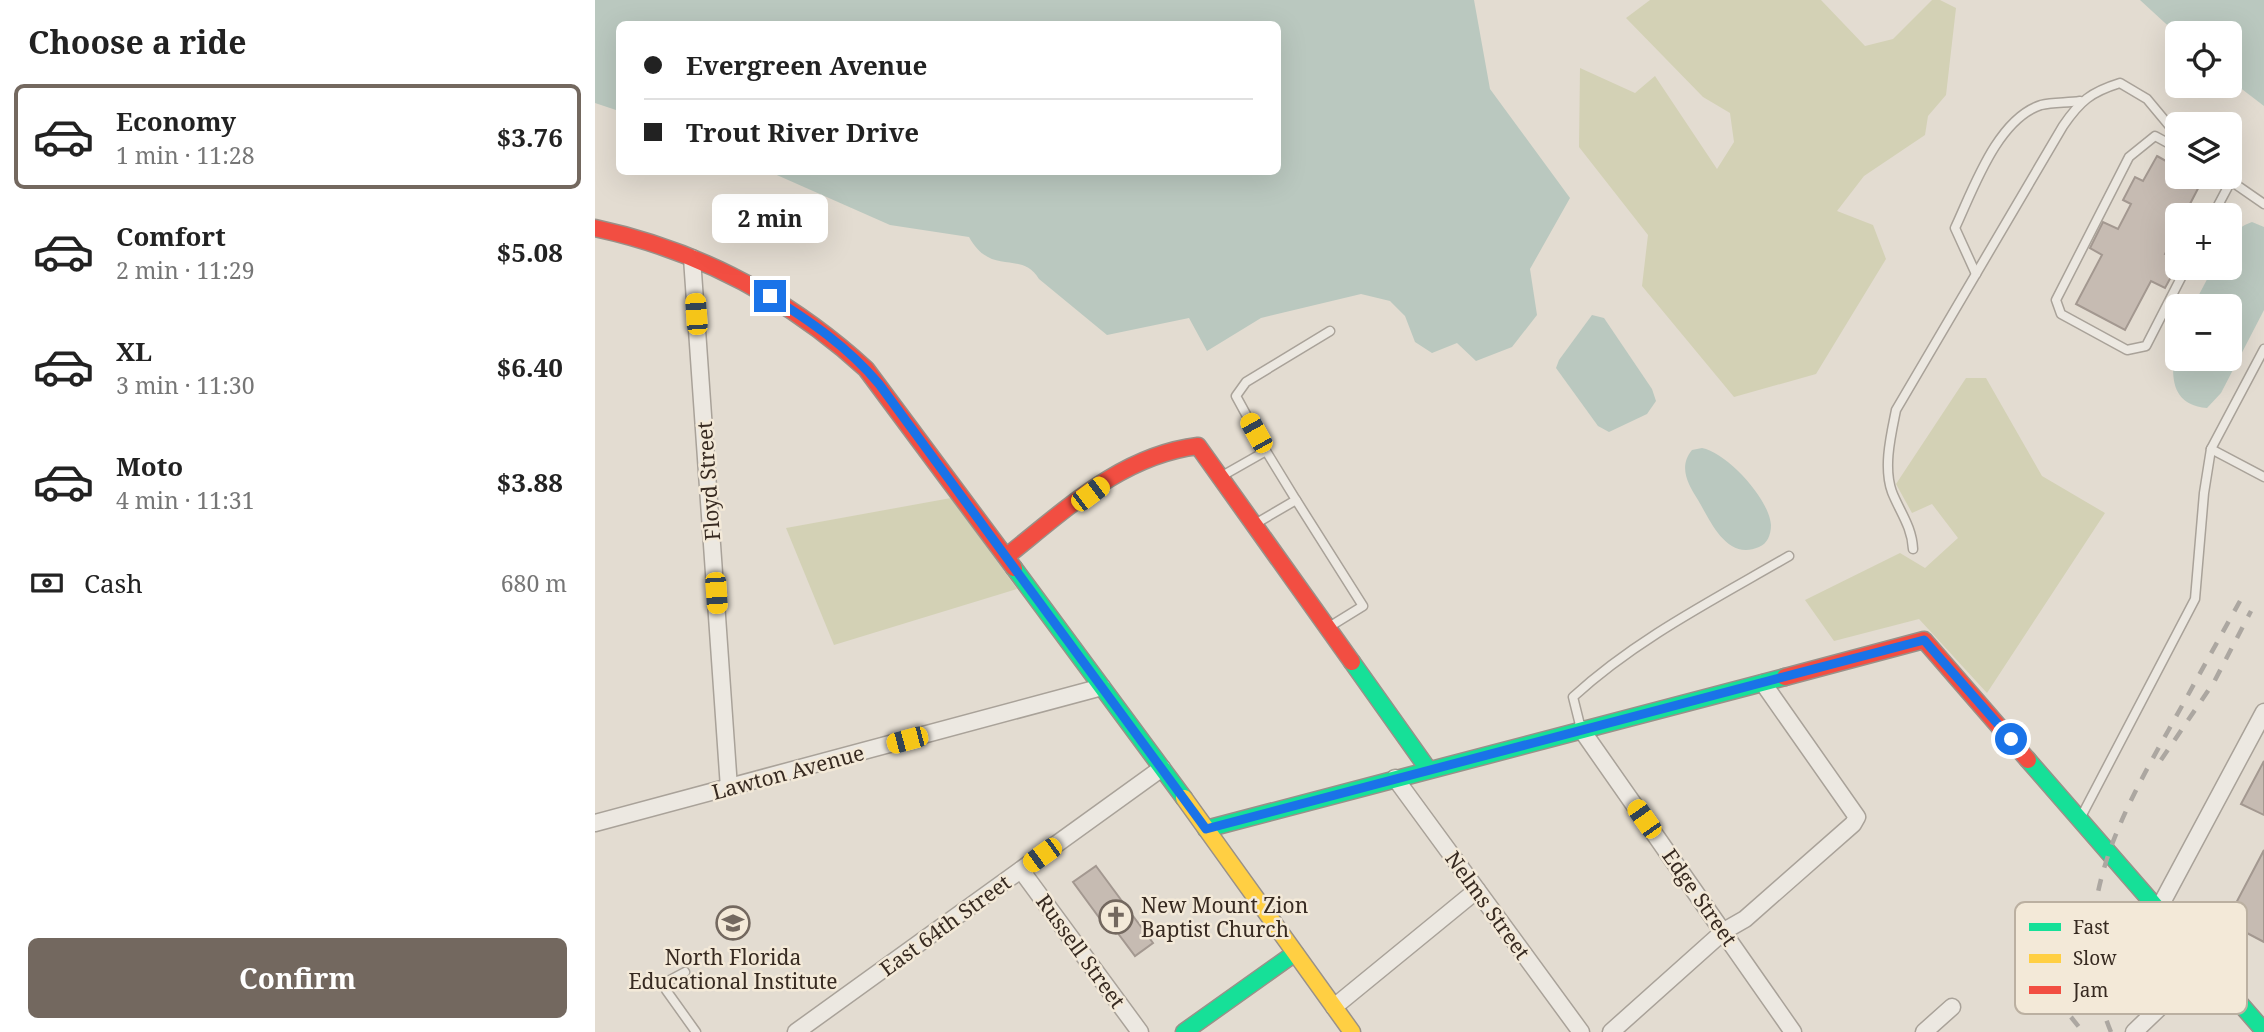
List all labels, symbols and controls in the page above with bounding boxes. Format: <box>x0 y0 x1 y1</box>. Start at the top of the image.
text: Choose a ride <box>28 20 247 63</box>
map controls <box>2165 21 2242 371</box>
button: locate <box>2165 21 2242 98</box>
text: Evergreen Avenue <box>686 47 927 83</box>
text: Economy <box>116 103 236 139</box>
icon: car <box>32 105 95 168</box>
button: layers <box>2165 112 2242 189</box>
text: Trout River Drive <box>686 114 919 150</box>
text: $3.76 <box>497 119 563 155</box>
text: 1 min · 11:28 <box>116 139 254 171</box>
callout: 2 min <box>712 194 828 244</box>
text: 2 min <box>737 202 803 234</box>
button: + <box>2165 203 2242 280</box>
text: Comfort <box>116 218 226 254</box>
icon: car <box>32 220 95 283</box>
text: $5.08 <box>497 234 563 270</box>
text: 2 min · 11:29 <box>116 254 254 286</box>
route end <box>754 280 786 312</box>
car <box>685 292 708 336</box>
button: − <box>2165 294 2242 371</box>
text: XL <box>116 333 152 369</box>
icon: car <box>32 335 95 398</box>
text: $6.40 <box>497 349 563 385</box>
text: 3 min · 11:30 <box>116 369 254 401</box>
car <box>1237 410 1276 456</box>
street label: Floyd Street <box>690 420 726 542</box>
text: Moto <box>116 448 183 484</box>
icon: car <box>32 450 95 513</box>
text: $3.88 <box>497 464 563 500</box>
car <box>1067 473 1114 515</box>
text: 4 min · 11:31 <box>116 484 254 516</box>
icon: cash <box>28 564 66 602</box>
text: Cash <box>84 565 143 601</box>
text: 680 m <box>501 567 567 599</box>
car <box>705 571 728 615</box>
route start <box>1995 723 2027 755</box>
car <box>884 724 931 756</box>
street label: Lawton Avenue <box>709 738 867 806</box>
car <box>1624 796 1665 842</box>
car <box>1019 834 1066 876</box>
street label: Edge Street <box>1656 843 1744 951</box>
street label: Nelms Street <box>1439 845 1537 965</box>
street label: East 64th Street <box>874 868 1016 982</box>
street label: Russell Street <box>1030 888 1132 1014</box>
place label: New Mount Zion Baptist Church <box>1141 891 1308 943</box>
church icon: New Mount Zion Baptist Church <box>1097 898 1135 936</box>
legend <box>2015 902 2247 1014</box>
school or university icon: North Florida Educational Institute <box>714 904 752 942</box>
text: Fast <box>2073 914 2110 940</box>
button: Confirm <box>28 938 567 1018</box>
place label: North Florida Educational Institute <box>628 943 838 995</box>
text: Slow <box>2073 945 2117 971</box>
text: Jam <box>2072 977 2108 1003</box>

